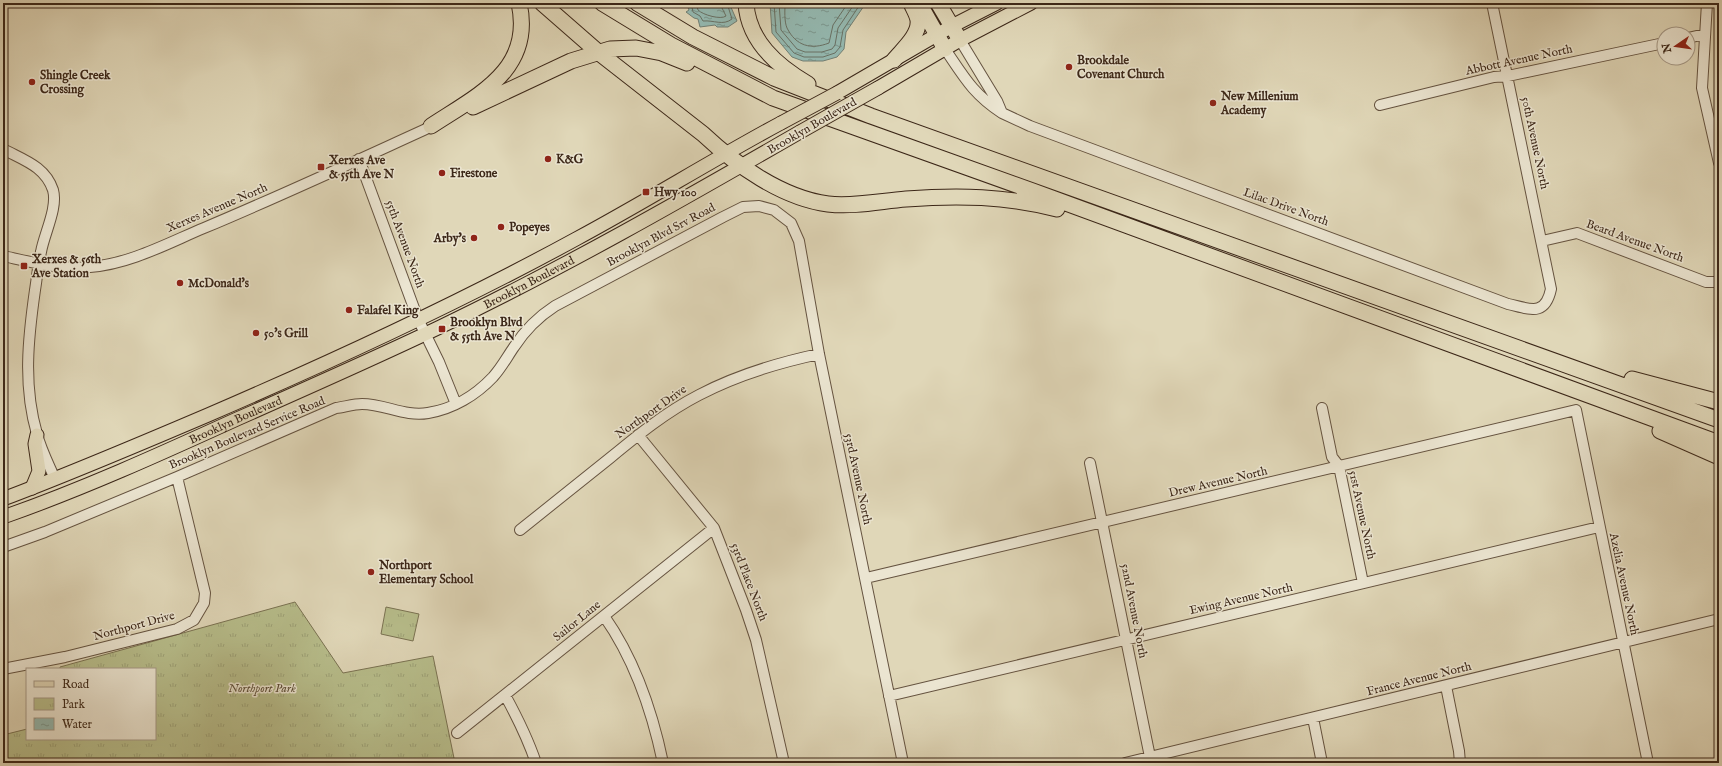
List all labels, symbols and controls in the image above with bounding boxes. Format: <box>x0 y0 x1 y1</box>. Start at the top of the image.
north arrow <box>1656 26 1696 66</box>
street label: Abbott Avenue North <box>1463 41 1574 79</box>
text: N <box>1659 41 1675 55</box>
place label: Brookdale Covenant Church <box>1077 53 1165 82</box>
marker: Brookdale Covenant Church <box>1064 62 1074 72</box>
place label: Shingle Creek Crossing <box>40 68 111 98</box>
marker: Shingle Creek Crossing <box>27 77 37 87</box>
place label: New Millenium Academy <box>1220 89 1299 119</box>
street label: Brooklyn Boulevard <box>765 94 860 158</box>
street label: 50th Avenue North <box>1518 95 1552 191</box>
marker: New Millenium Academy <box>1208 98 1218 108</box>
place label: K&G <box>556 152 584 167</box>
place label: Xerxes Ave & 55th Ave N <box>328 153 395 182</box>
marker: K&G <box>543 154 553 164</box>
marker: Xerxes Ave & 55th Ave N <box>316 162 326 172</box>
place label: Firestone <box>450 166 498 181</box>
marker: Firestone <box>437 168 447 178</box>
street label: Xerxes Avenue North <box>164 180 270 236</box>
place label: Hwy 100 <box>654 185 697 201</box>
street label: Lilac Drive North <box>1241 185 1331 230</box>
marker: Hwy 100 <box>641 187 651 197</box>
street label: 55th Avenue North <box>382 198 428 291</box>
street label: Brooklyn Blvd Srv Road <box>604 200 718 270</box>
street label: Beard Avenue North <box>1584 216 1686 266</box>
place label: Popeyes <box>509 220 550 236</box>
marker: Popeyes <box>496 222 506 232</box>
place label: Arby's <box>433 231 467 247</box>
marker: Arby's <box>469 233 479 243</box>
place label: Xerxes & 56th Ave Station <box>31 252 102 281</box>
street label: Brooklyn Boulevard <box>481 252 577 312</box>
marker: Xerxes & 56th Ave Station <box>19 261 29 271</box>
place label: McDonald's <box>188 276 250 291</box>
marker: McDonald's <box>175 278 185 288</box>
place label: Falafel King <box>357 303 419 319</box>
marker: Falafel King <box>344 305 354 315</box>
place label: Brooklyn Blvd & 55th Ave N <box>450 315 523 344</box>
marker: Brooklyn Blvd & 55th Ave N <box>437 324 447 334</box>
place label: 50's Grill <box>264 326 309 341</box>
marker: 50's Grill <box>251 328 261 338</box>
street label: Northport Drive <box>613 382 690 443</box>
street label: Brooklyn Boulevard <box>187 392 285 447</box>
street label: Brooklyn Boulevard Service Road <box>167 393 328 473</box>
street label: 53rd Avenue North <box>841 432 875 527</box>
street label: Drew Avenue North <box>1167 463 1269 501</box>
street label: 51st Avenue North <box>1345 469 1379 561</box>
street label: Azelia Avenue North <box>1606 531 1642 637</box>
street label: 53rd Place North <box>727 541 771 624</box>
place label: Northport Elementary School <box>378 558 474 588</box>
street label: 52nd Avenue North <box>1117 562 1151 660</box>
marker: Northport Elementary School <box>366 567 376 577</box>
street label: Ewing Avenue North <box>1188 580 1295 618</box>
street label: Sailor Lane <box>550 597 604 645</box>
street label: Northport Drive <box>92 608 177 645</box>
street label: France Avenue North <box>1365 659 1474 699</box>
legend <box>26 668 156 740</box>
text: Road <box>62 677 90 692</box>
park label: Northport Park <box>228 681 296 696</box>
text: Park <box>62 697 85 712</box>
text: Water <box>62 717 93 732</box>

